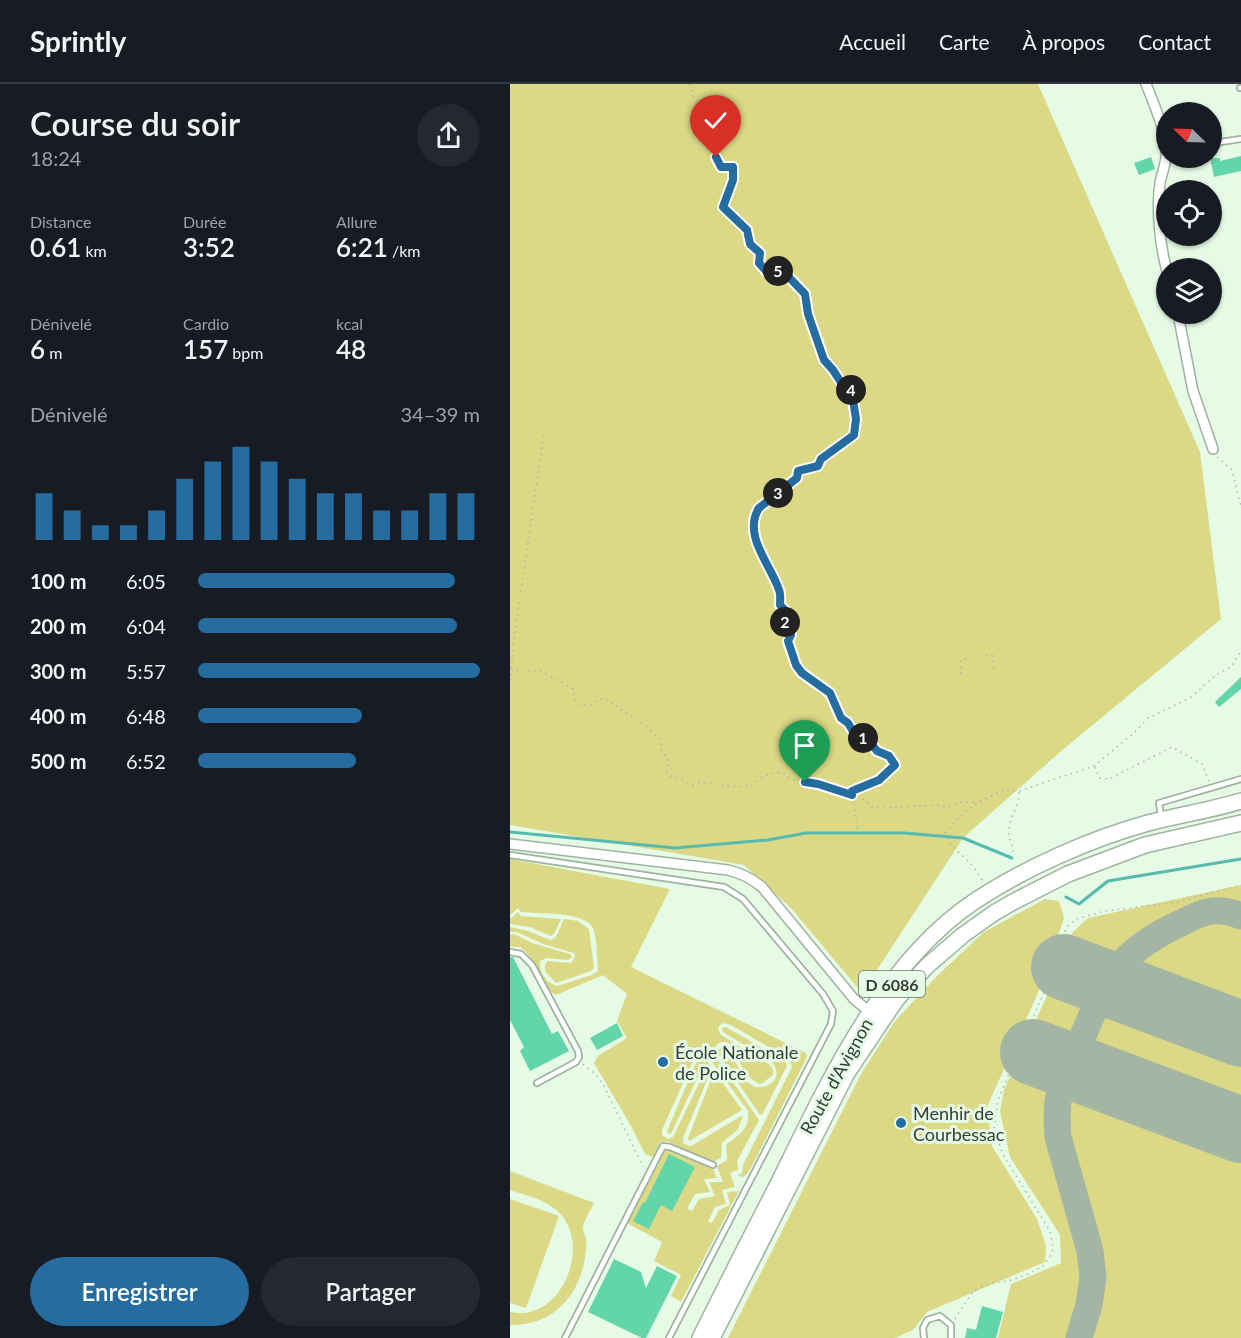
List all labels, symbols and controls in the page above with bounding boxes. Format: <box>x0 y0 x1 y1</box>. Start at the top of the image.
text: Sprintly <box>30 24 126 58</box>
text: Accueil <box>839 29 906 54</box>
text: Carte <box>939 29 990 54</box>
text: À propos <box>1023 29 1105 54</box>
text: Contact <box>1138 29 1211 54</box>
pin <box>690 95 741 157</box>
north arrow <box>1156 102 1222 168</box>
map controls <box>1156 102 1222 324</box>
text: Course du soir <box>30 103 240 143</box>
button: share <box>417 104 480 167</box>
icon: check <box>699 104 732 137</box>
text: 18:24 <box>30 146 81 170</box>
button: locate <box>1156 180 1222 246</box>
text: Distance <box>30 212 91 231</box>
text: Durée <box>183 212 226 231</box>
text: Allure <box>336 212 377 231</box>
text: 0.61 <box>30 231 81 263</box>
text: 3:52 <box>183 231 235 263</box>
text: 6:21 <box>336 231 388 263</box>
text: km <box>81 241 107 260</box>
text: /km <box>388 241 420 260</box>
pin: 5 <box>763 256 793 286</box>
button: layers <box>1156 258 1222 324</box>
text: 5 <box>773 261 783 280</box>
text: Dénivelé <box>30 314 92 333</box>
text: Cardio <box>183 314 229 333</box>
text: kcal <box>336 314 363 333</box>
text: 6 <box>30 333 45 365</box>
text: 157 <box>183 333 228 365</box>
text: 48 <box>336 333 366 365</box>
text: m <box>45 343 62 362</box>
text: bpm <box>228 343 263 362</box>
pin: 4 <box>836 375 866 405</box>
text: 4 <box>846 380 856 399</box>
text: Dénivelé <box>30 402 107 426</box>
text: 34–39 m <box>400 402 480 426</box>
pin: 3 <box>763 478 793 508</box>
text: 3 <box>773 483 783 502</box>
text: 100 m <box>30 569 86 593</box>
text: 6:05 <box>126 569 166 593</box>
pin: 2 <box>770 607 800 637</box>
text: 2 <box>780 612 790 631</box>
text: 200 m <box>30 614 86 638</box>
text: 6:04 <box>126 614 166 638</box>
text: 300 m <box>30 659 86 683</box>
text: 5:57 <box>126 659 166 683</box>
text: 400 m <box>30 704 86 728</box>
text: 6:48 <box>126 704 166 728</box>
pin <box>779 720 830 782</box>
pin: 1 <box>848 723 878 753</box>
text: 1 <box>858 728 868 747</box>
icon: arrive <box>788 729 821 762</box>
text: 500 m <box>30 749 86 773</box>
text: 6:52 <box>126 749 166 773</box>
road number: D 6086 <box>859 971 925 997</box>
street label: Route d'Avignon <box>795 1014 877 1138</box>
place label: École Nationale de Police <box>675 1041 798 1084</box>
marker: École Nationale de Police <box>656 1055 670 1069</box>
place label: Menhir de Courbessac <box>913 1102 1005 1145</box>
marker: Menhir de Courbessac <box>894 1116 908 1130</box>
button: Enregistrer <box>30 1257 249 1326</box>
button: Partager <box>261 1257 480 1326</box>

